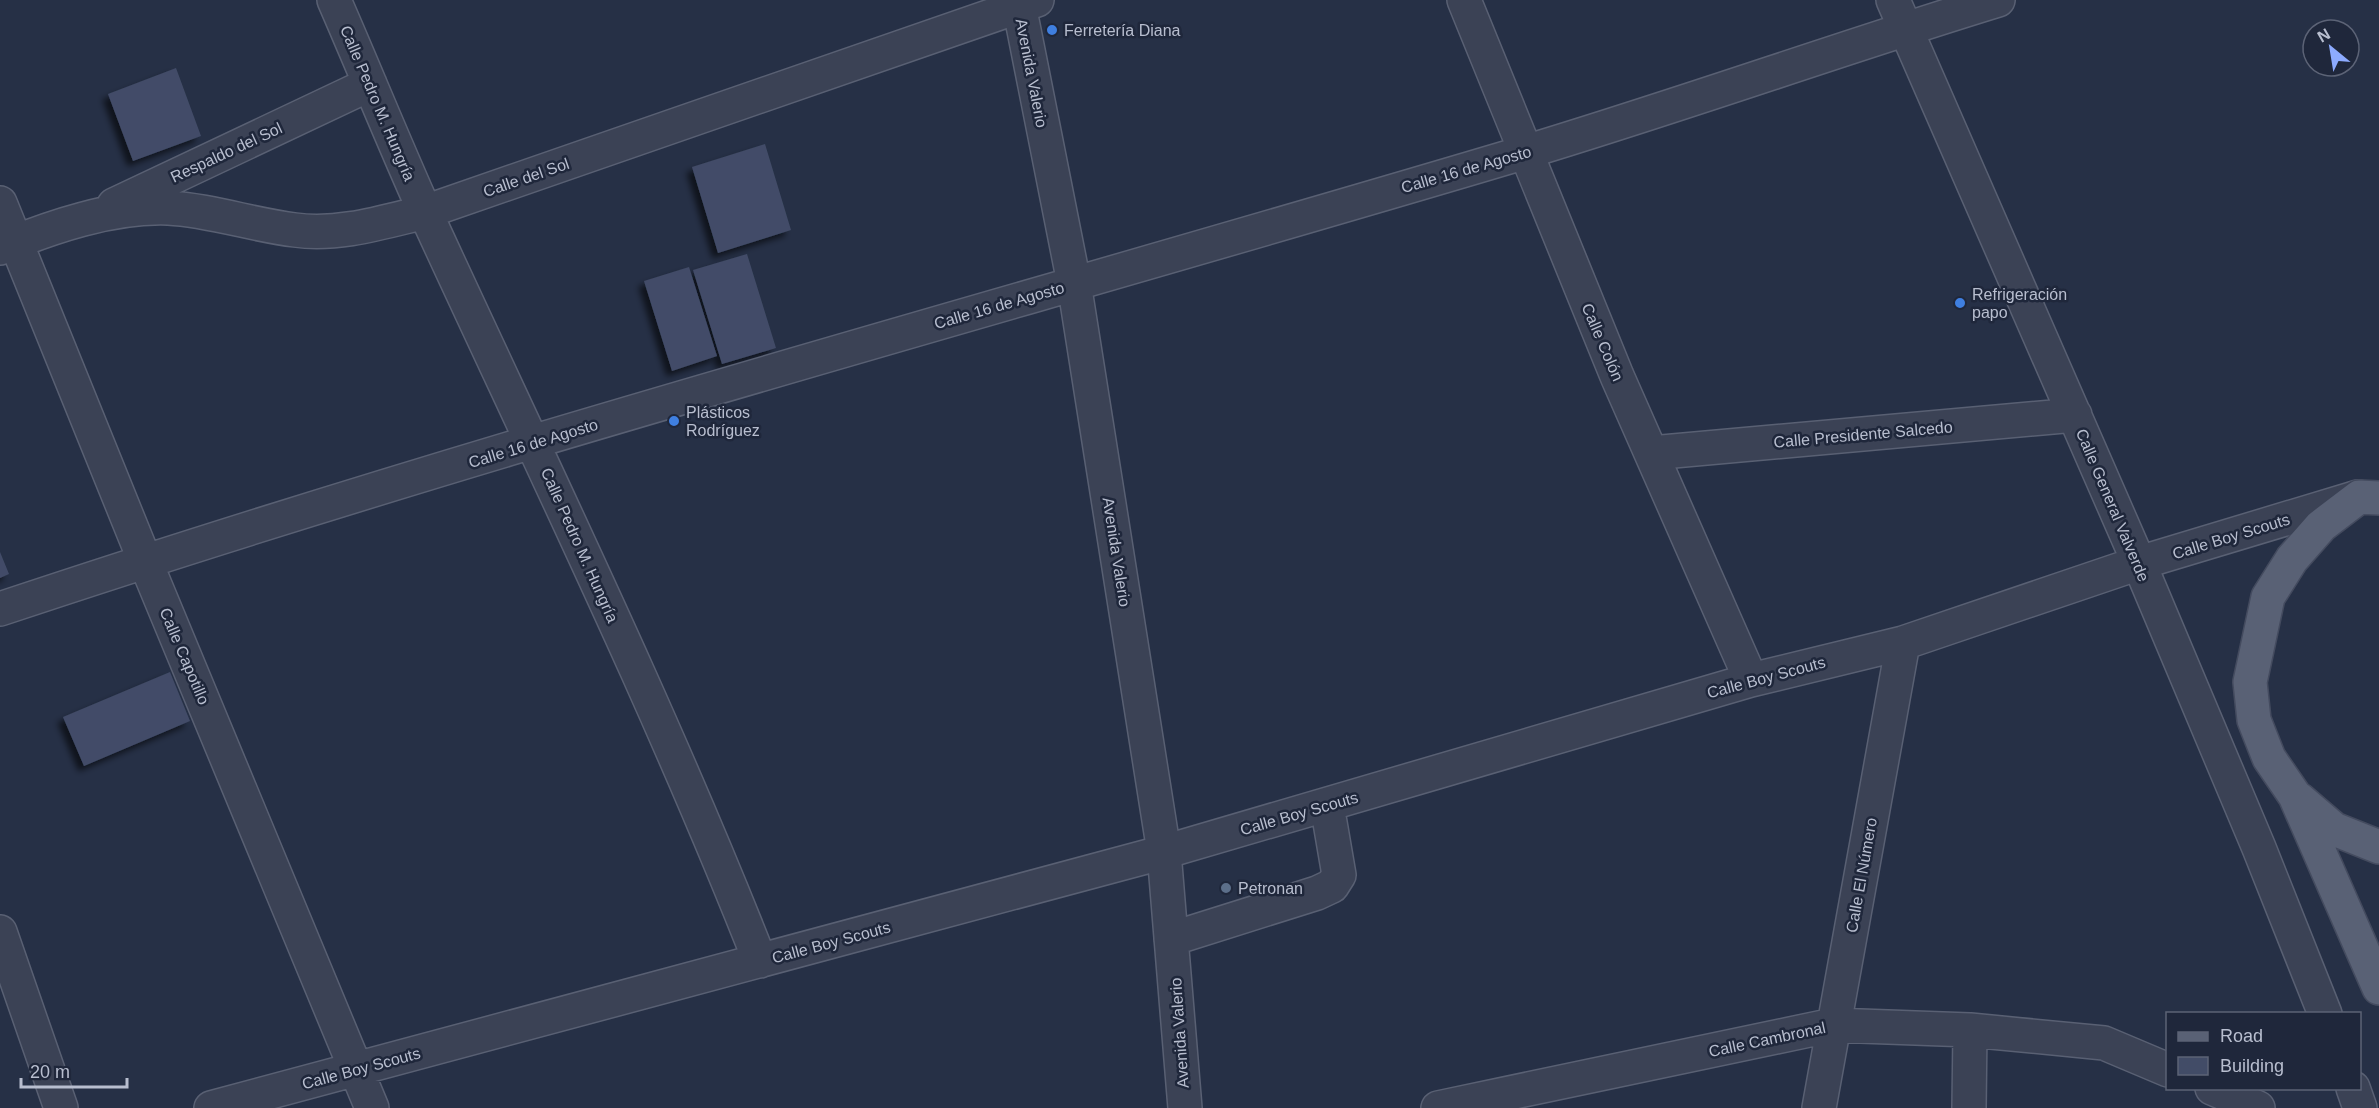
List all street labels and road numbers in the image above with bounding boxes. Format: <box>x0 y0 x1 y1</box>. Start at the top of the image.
street label: Avenida Valerio <box>1013 17 1050 129</box>
street label: Calle Pedro M. Hungría <box>337 23 418 184</box>
street label: Respaldo del Sol <box>168 119 285 186</box>
street label: Calle 16 de Agosto <box>1399 143 1533 196</box>
street label: Calle del Sol <box>481 155 571 200</box>
street label: Calle 16 de Agosto <box>932 279 1066 332</box>
street label: Calle Colón <box>1579 301 1627 384</box>
street label: Calle 16 de Agosto <box>466 416 600 471</box>
street label: Calle Presidente Salcedo <box>1773 418 1953 451</box>
street label: Calle General Valverde <box>2073 426 2152 584</box>
street label: Calle Pedro M. Hungría <box>538 465 621 625</box>
street label: Avenida Valerio <box>1099 496 1134 608</box>
street label: Calle Boy Scouts <box>2170 511 2292 562</box>
street label: Calle Capotillo <box>157 605 213 707</box>
street label: Calle Boy Scouts <box>1705 654 1827 701</box>
street label: Calle Boy Scouts <box>1238 789 1360 838</box>
street label: Calle El Número <box>1843 816 1880 934</box>
street label: Calle Boy Scouts <box>770 919 892 966</box>
street label: Avenida Valerio <box>1167 977 1192 1089</box>
street label: Calle Cambronal <box>1707 1019 1827 1060</box>
street label: Calle Boy Scouts <box>300 1045 422 1092</box>

